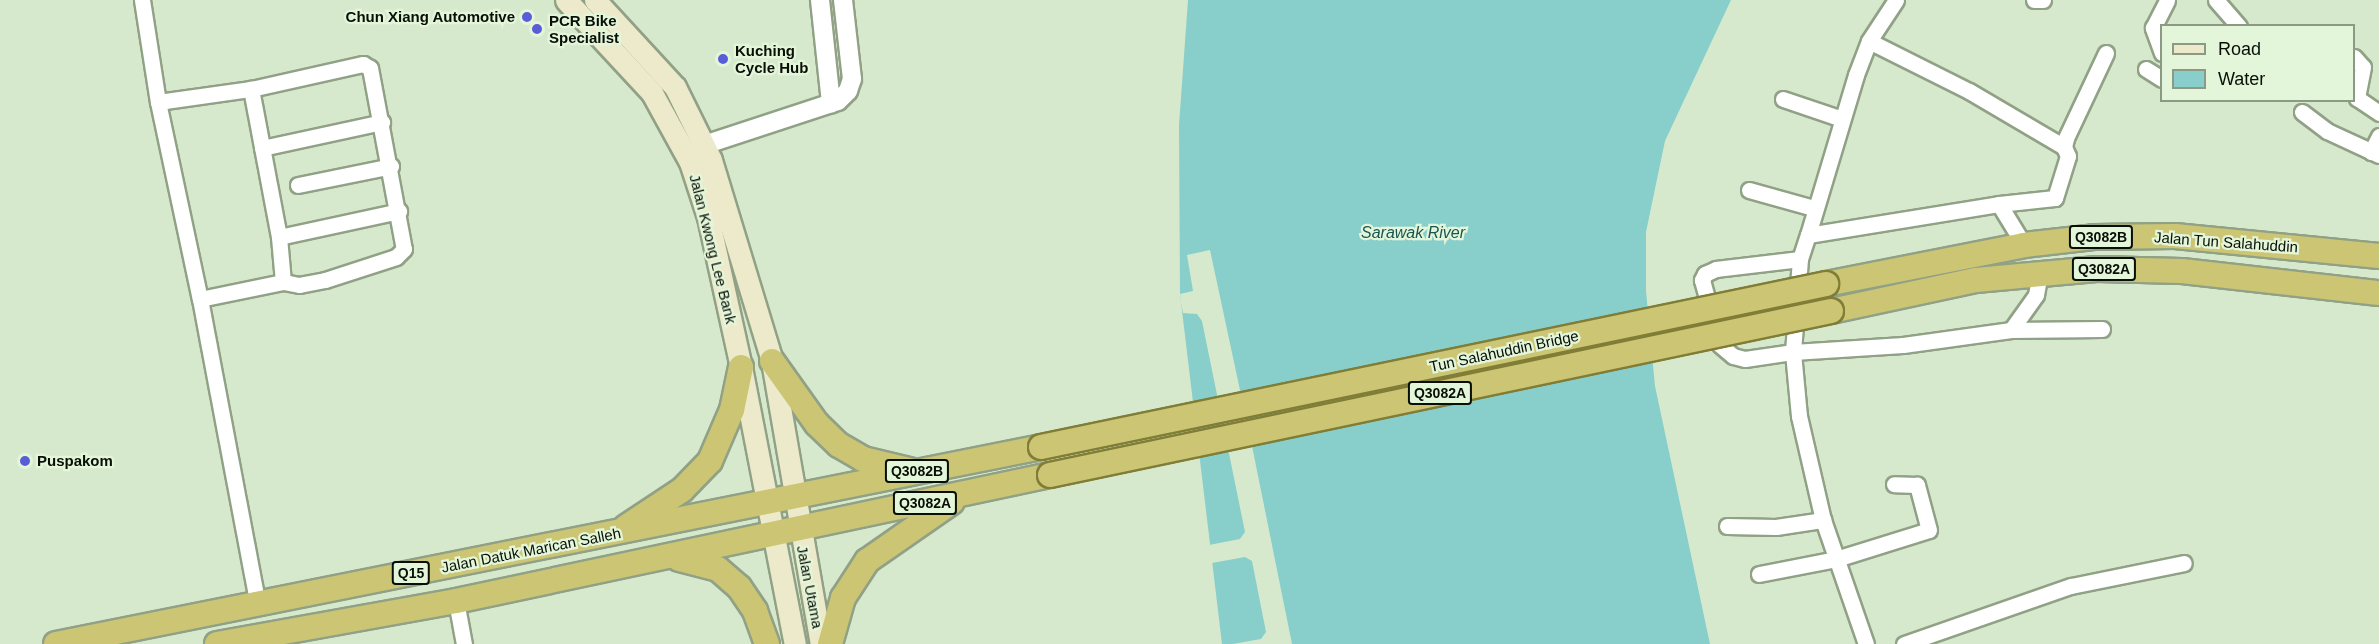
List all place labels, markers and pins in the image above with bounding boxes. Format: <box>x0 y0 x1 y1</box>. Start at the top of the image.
place label: Chun Xiang Automotive <box>345 8 515 26</box>
marker: Chun Xiang Automotive <box>520 10 534 24</box>
place label: PCR Bike Specialist <box>549 11 619 46</box>
marker: PCR Bike Specialist <box>530 22 544 36</box>
place label: Kuching Cycle Hub <box>735 41 808 76</box>
marker: Kuching Cycle Hub <box>716 52 730 66</box>
place label: Puspakom <box>37 452 113 470</box>
marker: Puspakom <box>18 454 32 468</box>

